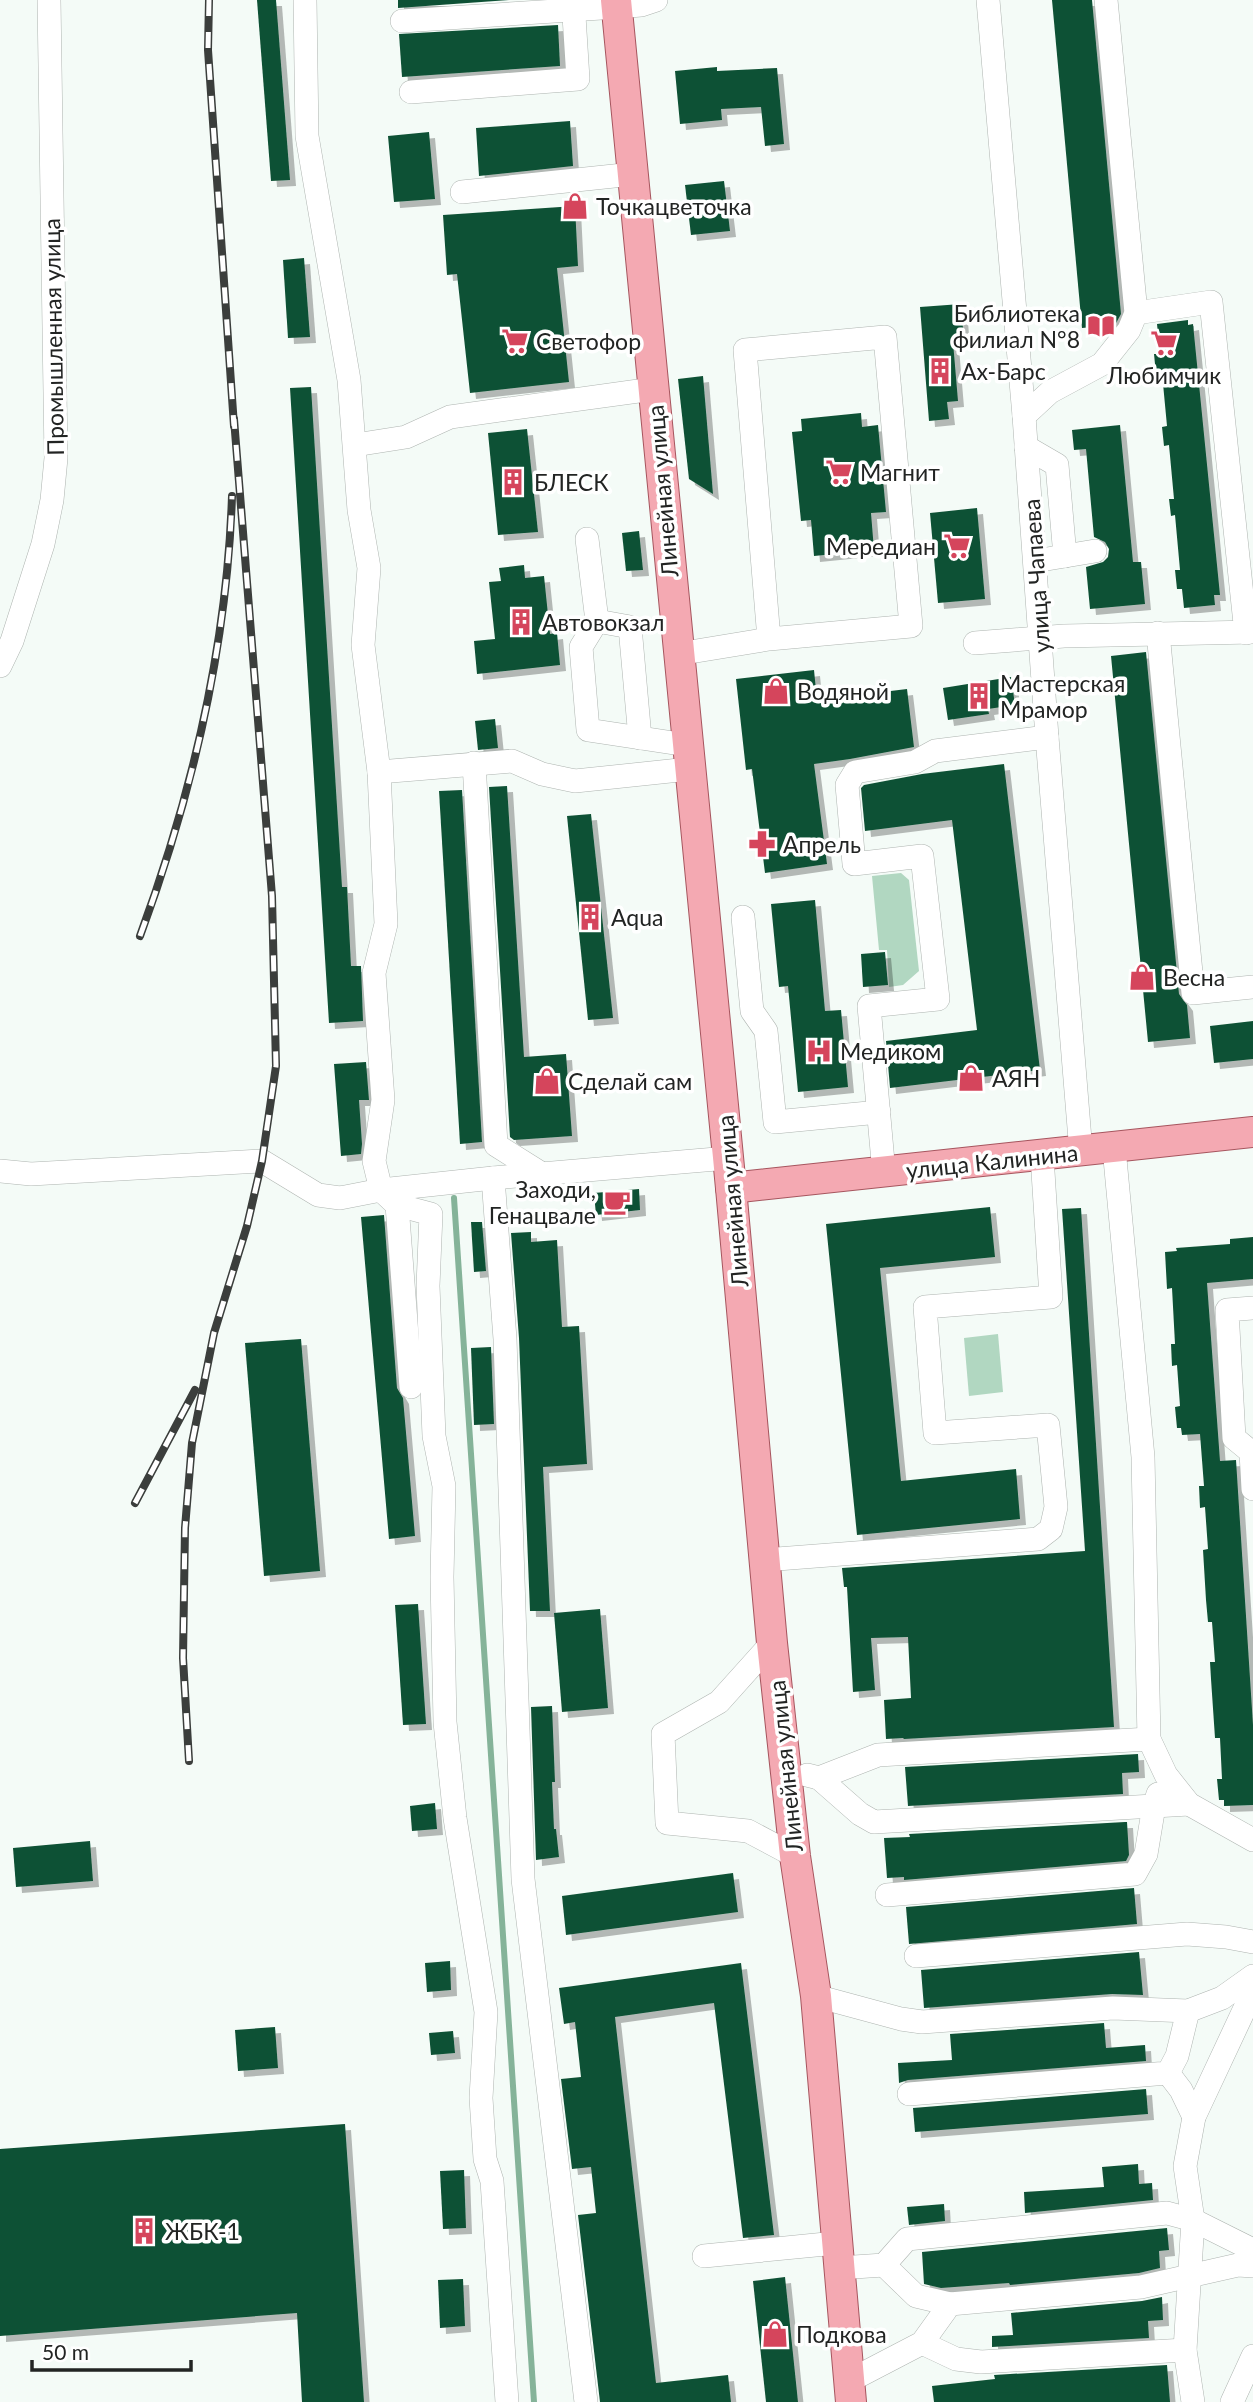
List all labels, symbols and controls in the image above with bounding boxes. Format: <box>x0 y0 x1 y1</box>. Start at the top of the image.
shop icon: Точкацветочка <box>560 191 590 221</box>
place label: Точкацветочка <box>596 192 752 220</box>
street label: Промышленная улица <box>37 218 69 456</box>
place label: Библиотека филиал N°8 <box>953 299 1080 353</box>
library icon: Библиотека филиал N°8 <box>1086 311 1116 341</box>
supermarket icon: Светофор <box>500 326 530 356</box>
place label: Светофор <box>536 327 641 355</box>
supermarket icon: Любимчик <box>1149 328 1179 358</box>
building icon: Ах-Барс <box>925 356 955 386</box>
place label: Ах-Барс <box>961 357 1046 385</box>
place label: Любимчик <box>1106 361 1221 389</box>
street label: Линейная улица <box>641 404 684 579</box>
supermarket icon: Магнит <box>824 457 854 487</box>
place label: Магнит <box>860 458 940 486</box>
building icon: БЛЕСК <box>498 467 528 497</box>
place label: БЛЕСК <box>534 468 609 496</box>
street label: улица Чапаева <box>1017 498 1055 654</box>
supermarket icon: Мередиан <box>942 531 972 561</box>
place label: Мередиан <box>826 532 936 560</box>
building icon: Автовокзал <box>506 607 536 637</box>
place label: Автовокзал <box>542 608 665 636</box>
place label: Мастерская Мрамор <box>1000 669 1125 723</box>
shop icon: Водяной <box>761 676 791 706</box>
place label: Водяной <box>797 677 889 705</box>
building icon: Мастерская Мрамор <box>964 681 994 711</box>
pharmacy icon: Апрель <box>747 829 777 859</box>
place label: Апрель <box>783 830 861 858</box>
building icon: Aqua <box>575 902 605 932</box>
place label: Aqua <box>611 903 663 931</box>
shop icon: Весна <box>1127 962 1157 992</box>
place label: Весна <box>1163 963 1225 991</box>
hospital icon: Медиком <box>804 1036 834 1066</box>
place label: Медиком <box>840 1037 941 1065</box>
shop icon: АЯН <box>956 1063 986 1093</box>
place label: АЯН <box>992 1064 1040 1092</box>
shop icon: Сделай сам <box>532 1066 562 1096</box>
place label: Сделай сам <box>568 1067 692 1095</box>
street label: Линейная улица <box>711 1114 754 1289</box>
street label: улица Калинина <box>905 1138 1079 1184</box>
place label: Заходи, Генацвале <box>489 1175 596 1229</box>
cafe icon: Заходи, Генацвале <box>602 1187 632 1217</box>
street label: Линейная улица <box>762 1679 808 1854</box>
building icon: ЖБК-1 <box>129 2216 159 2246</box>
place label: ЖБК-1 <box>165 2217 240 2245</box>
shop icon: Подкова <box>760 2319 790 2349</box>
place label: Подкова <box>796 2320 887 2348</box>
scale bar <box>32 2328 191 2372</box>
text: 50 m <box>42 2339 89 2364</box>

